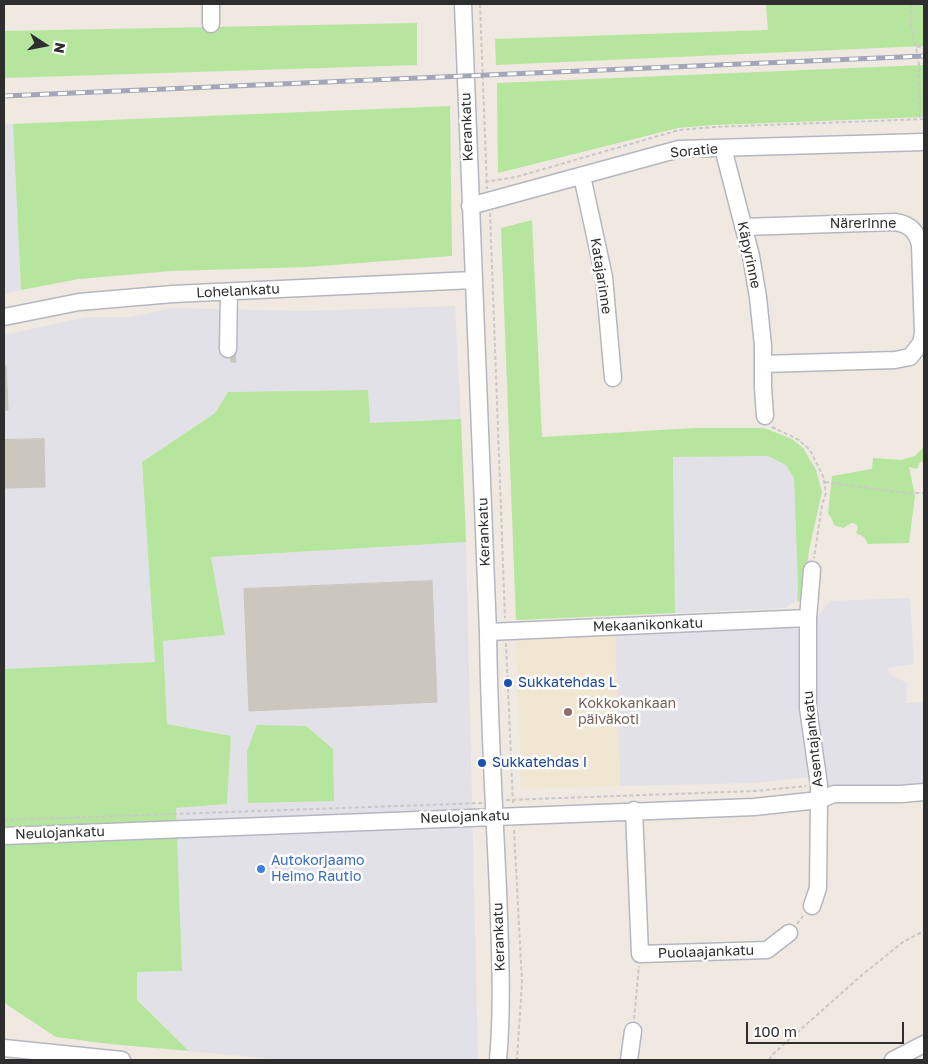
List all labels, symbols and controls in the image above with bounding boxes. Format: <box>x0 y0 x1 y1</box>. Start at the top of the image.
north arrow <box>20 20 70 70</box>
text: N <box>51 41 70 55</box>
street label: Kerankatu <box>457 92 477 162</box>
street label: Soratie <box>669 141 719 161</box>
street label: Närerinne <box>830 216 896 232</box>
street label: Käpyrinne <box>734 220 764 290</box>
street label: Katajarinne <box>587 237 615 315</box>
street label: Lohelankatu <box>196 280 280 302</box>
street label: Kerankatu <box>474 497 494 567</box>
street label: Mekaanikonkatu <box>593 615 703 635</box>
place label: Sukkatehdas L <box>518 675 617 691</box>
marker: Sukkatehdas L <box>502 677 514 689</box>
street label: Asentajankatu <box>800 690 826 788</box>
place label: Kokkokankaan päiväkoti <box>578 696 676 729</box>
marker: Kokkokankaan päiväkoti <box>562 706 574 718</box>
place label: Sukkatehdas I <box>492 755 587 771</box>
marker: Sukkatehdas I <box>476 757 488 769</box>
street label: Neulojankatu <box>420 807 510 827</box>
street label: Neulojankatu <box>15 823 105 843</box>
place label: Autokorjaamo Heimo Rautio <box>271 853 364 886</box>
marker: Autokorjaamo Heimo Rautio <box>255 863 267 875</box>
street label: Kerankatu <box>489 902 509 972</box>
street label: Puolaajankatu <box>658 942 754 962</box>
scale bar <box>748 1012 906 1044</box>
text: 100 m <box>754 1022 797 1040</box>

